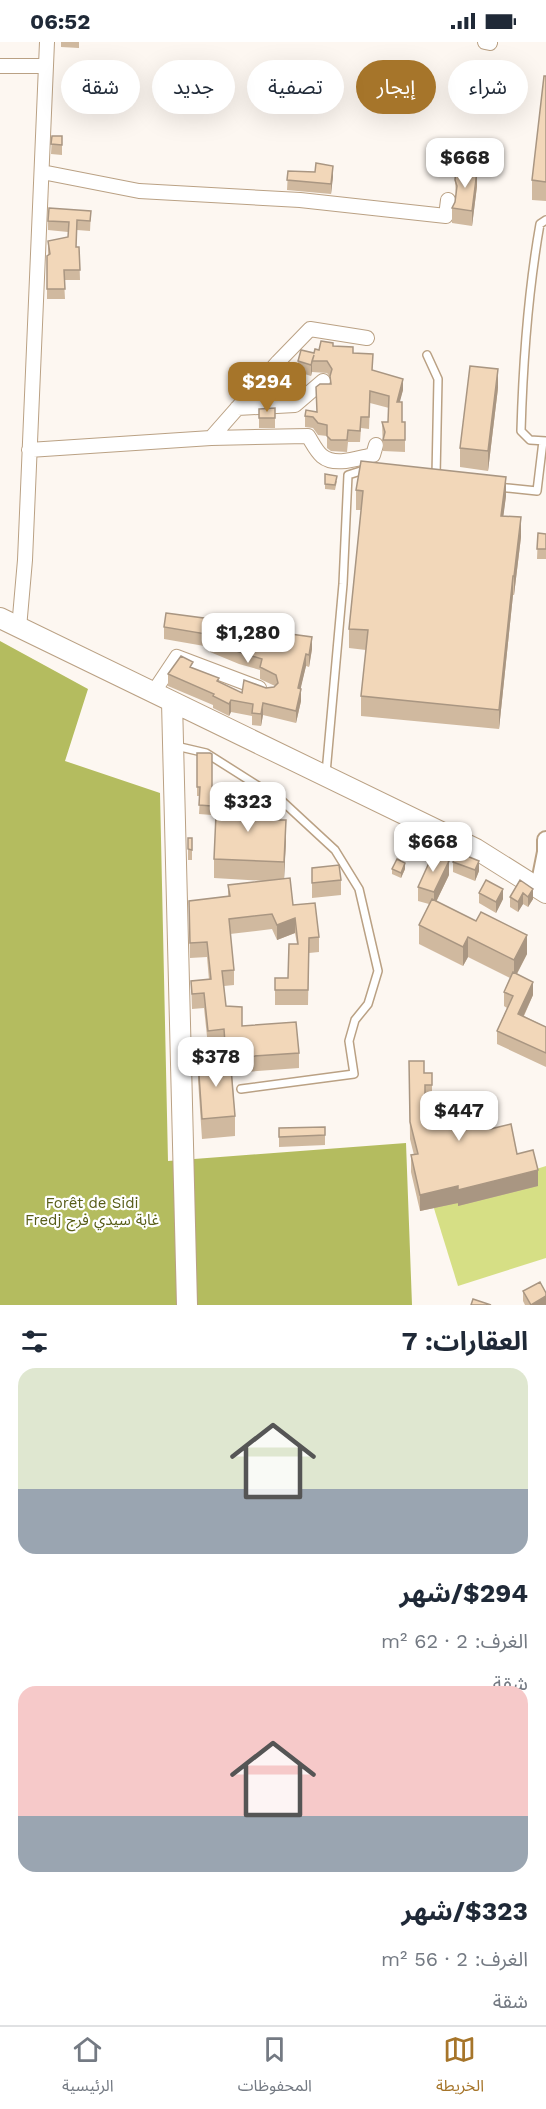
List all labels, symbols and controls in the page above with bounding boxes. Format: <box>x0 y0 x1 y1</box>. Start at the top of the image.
text: 06:52 <box>30 9 90 34</box>
chip: شقة <box>61 60 140 114</box>
chip: جديد <box>152 60 235 114</box>
chip: تصفية <box>247 60 344 114</box>
chip: إيجار <box>356 60 436 114</box>
chip: شراء <box>448 60 528 114</box>
pin: $668 <box>429 138 501 189</box>
text: $668 <box>440 145 490 169</box>
pin: $294 <box>231 362 303 413</box>
text: $294 <box>242 369 292 393</box>
pin: $1,280 <box>199 613 297 664</box>
text: $1,280 <box>216 620 280 644</box>
pin: $323 <box>212 782 284 833</box>
text: $323 <box>224 789 272 813</box>
pin: $668 <box>397 822 469 873</box>
text: $668 <box>408 829 458 853</box>
pin: $378 <box>180 1037 252 1088</box>
text: $378 <box>192 1044 240 1068</box>
pin: $447 <box>423 1091 495 1142</box>
text: $447 <box>434 1098 484 1122</box>
park label: Forêt de Sidi Fredj غابة سيدي فرج <box>25 1194 159 1232</box>
icon: filters <box>18 1325 51 1358</box>
text: العقارات: 7 <box>402 1326 528 1356</box>
icon: home <box>219 1407 327 1515</box>
text: $294/شهر <box>400 1578 528 1608</box>
text: الغرف: 2 · 62 m² <box>381 1629 528 1653</box>
text: شقة <box>493 1671 528 1695</box>
icon: home <box>219 1725 327 1833</box>
text: $323/شهر <box>402 1896 528 1926</box>
text: الغرف: 2 · 56 m² <box>381 1947 528 1971</box>
text: شقة <box>493 1989 528 2013</box>
tab: الرئيسية <box>62 2033 114 2103</box>
tab: المحفوظات <box>238 2033 312 2103</box>
tab: الخريطة <box>436 2033 484 2103</box>

